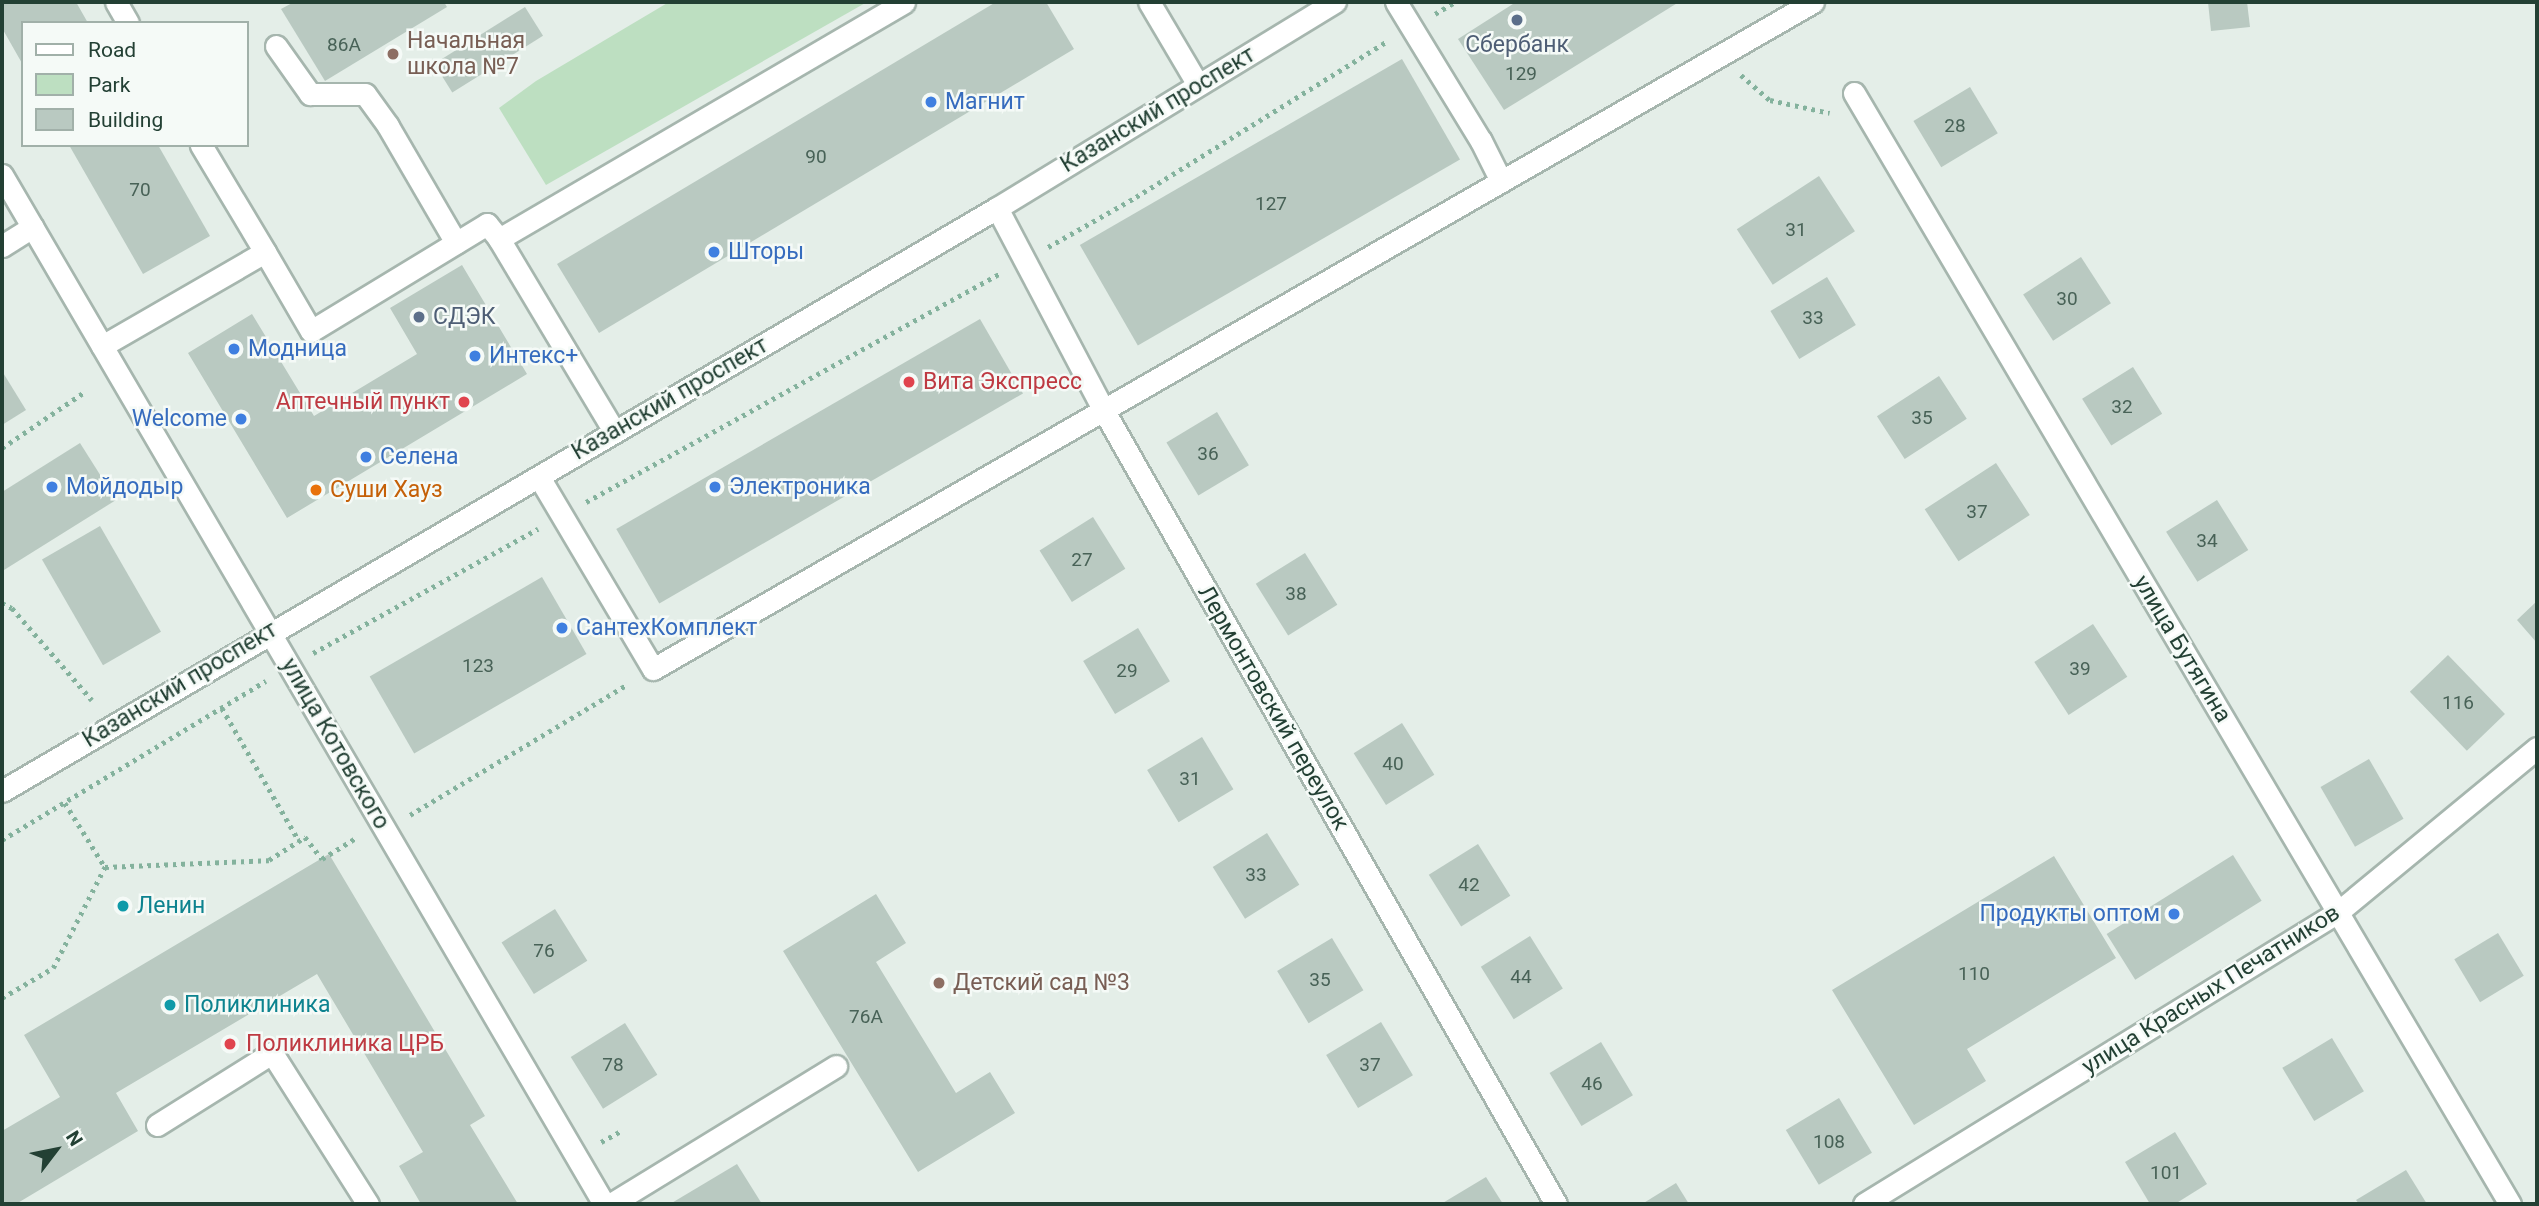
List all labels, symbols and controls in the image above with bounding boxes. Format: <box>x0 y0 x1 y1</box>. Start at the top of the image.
marker: Сбербанк <box>1509 12 1525 28</box>
legend <box>21 21 248 147</box>
place label: Начальная школа №7 <box>407 27 525 81</box>
place label: Сбербанк <box>1465 31 1569 59</box>
house number: 86А <box>327 34 361 56</box>
text: Road <box>88 38 136 62</box>
street label: Казанский проспект <box>1056 41 1260 179</box>
marker: Начальная школа №7 <box>385 46 401 62</box>
house number: 129 <box>1505 63 1537 85</box>
text: Park <box>88 73 130 97</box>
place label: Магнит <box>945 88 1025 116</box>
marker: Магнит <box>923 94 939 110</box>
text: Building <box>88 108 163 132</box>
house number: 28 <box>1944 115 1966 137</box>
house number: 90 <box>805 146 827 168</box>
house number: 70 <box>129 179 151 201</box>
house number: 127 <box>1255 193 1287 215</box>
house number: 31 <box>1785 219 1807 241</box>
place label: Шторы <box>728 238 804 266</box>
marker: Шторы <box>706 244 722 260</box>
house number: 30 <box>2056 288 2078 310</box>
place label: СДЭК <box>433 303 496 331</box>
house number: 33 <box>1802 307 1824 329</box>
marker: СДЭК <box>411 309 427 325</box>
street label: Казанский проспект <box>567 332 773 466</box>
place label: Модница <box>248 335 347 363</box>
marker: Модница <box>226 341 242 357</box>
place label: Интекс+ <box>489 342 578 370</box>
marker: Интекс+ <box>467 348 483 364</box>
place label: Вита Экспресс <box>923 368 1082 396</box>
marker: Вита Экспресс <box>901 374 917 390</box>
place label: Аптечный пункт <box>276 388 450 416</box>
marker: Аптечный пункт <box>456 394 472 410</box>
house number: 32 <box>2111 396 2133 418</box>
place label: Welcome <box>132 405 227 433</box>
house number: 35 <box>1911 407 1933 429</box>
marker: Welcome <box>233 411 249 427</box>
place label: Селена <box>380 443 458 471</box>
house number: 36 <box>1197 443 1219 465</box>
marker: Селена <box>358 449 374 465</box>
place label: Мойдодыр <box>66 473 183 501</box>
place label: Электроника <box>729 473 871 501</box>
place label: Суши Хауз <box>330 476 443 504</box>
marker: Мойдодыр <box>44 479 60 495</box>
marker: Электроника <box>707 479 723 495</box>
marker: Суши Хауз <box>308 482 324 498</box>
house number: 37 <box>1966 501 1988 523</box>
house number: 34 <box>2196 530 2218 552</box>
house number: 27 <box>1071 549 1093 571</box>
street label: улица Бутягина <box>2127 570 2237 728</box>
street label: Лермонтовский переулок <box>1192 581 1354 835</box>
house number: 38 <box>1285 583 1307 605</box>
place label: СантехКомплект <box>576 614 757 642</box>
street label: Казанский проспект <box>78 616 282 754</box>
marker: СантехКомплект <box>554 620 570 636</box>
street label: улица Котовского <box>275 654 395 834</box>
house number: 123 <box>462 655 494 677</box>
house number: 39 <box>2069 658 2091 680</box>
house number: 29 <box>1116 660 1138 682</box>
house number: 116 <box>2442 692 2474 714</box>
house number: 40 <box>1382 753 1404 775</box>
house number: 31 <box>1179 768 1201 790</box>
house number: 33 <box>1245 864 1267 886</box>
house number: 42 <box>1458 874 1480 896</box>
place label: Ленин <box>137 892 205 920</box>
marker: Ленин <box>115 898 131 914</box>
street label: улица Красных Печатников <box>2077 899 2345 1081</box>
place label: Продукты оптом <box>1979 900 2160 928</box>
marker: Продукты оптом <box>2166 906 2182 922</box>
house number: 76 <box>533 940 555 962</box>
house number: 110 <box>1958 963 1990 985</box>
house number: 44 <box>1510 966 1532 988</box>
place label: Детский сад №3 <box>953 969 1130 997</box>
house number: 35 <box>1309 969 1331 991</box>
marker: Детский сад №3 <box>931 975 947 991</box>
place label: Поликлиника <box>184 991 330 1019</box>
marker: Поликлиника <box>162 997 178 1013</box>
house number: 76А <box>849 1006 883 1028</box>
place label: Поликлиника ЦРБ <box>246 1030 444 1058</box>
marker: Поликлиника ЦРБ <box>220 1034 240 1054</box>
house number: 78 <box>602 1054 624 1076</box>
house number: 37 <box>1359 1054 1381 1076</box>
house number: 46 <box>1581 1073 1603 1095</box>
north arrow <box>21 1115 91 1185</box>
text: N <box>61 1127 88 1150</box>
house number: 108 <box>1813 1131 1845 1153</box>
house number: 101 <box>2150 1162 2182 1184</box>

